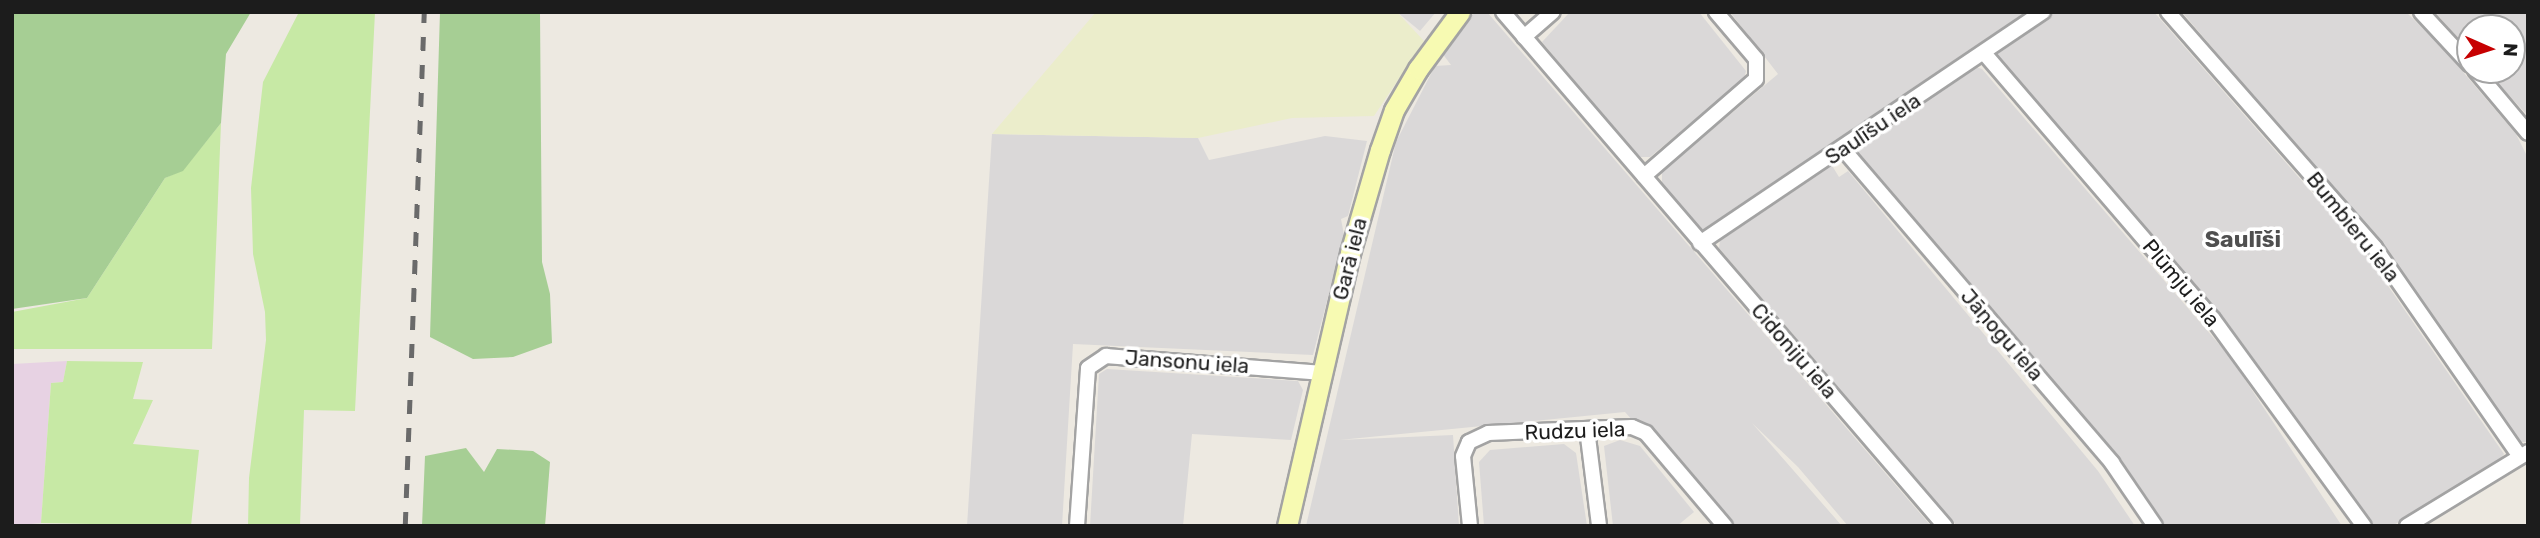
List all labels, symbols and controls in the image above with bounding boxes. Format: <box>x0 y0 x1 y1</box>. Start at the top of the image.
north arrow <box>2456 14 2526 84</box>
text: N <box>2499 43 2522 57</box>
street label: Saulīšu iela <box>1821 88 1925 170</box>
street label: Bumbieru iela <box>2301 167 2405 287</box>
street label: Garā iela <box>1328 215 1372 303</box>
district label: Saulīši <box>2205 225 2281 253</box>
street label: Plūmju iela <box>2137 234 2225 332</box>
street label: Jāņogu iela <box>1955 284 2049 386</box>
street label: Cidoniju iela <box>1746 298 1842 404</box>
street label: Jansonu iela <box>1124 345 1250 379</box>
street label: Rudzu iela <box>1524 417 1626 445</box>

